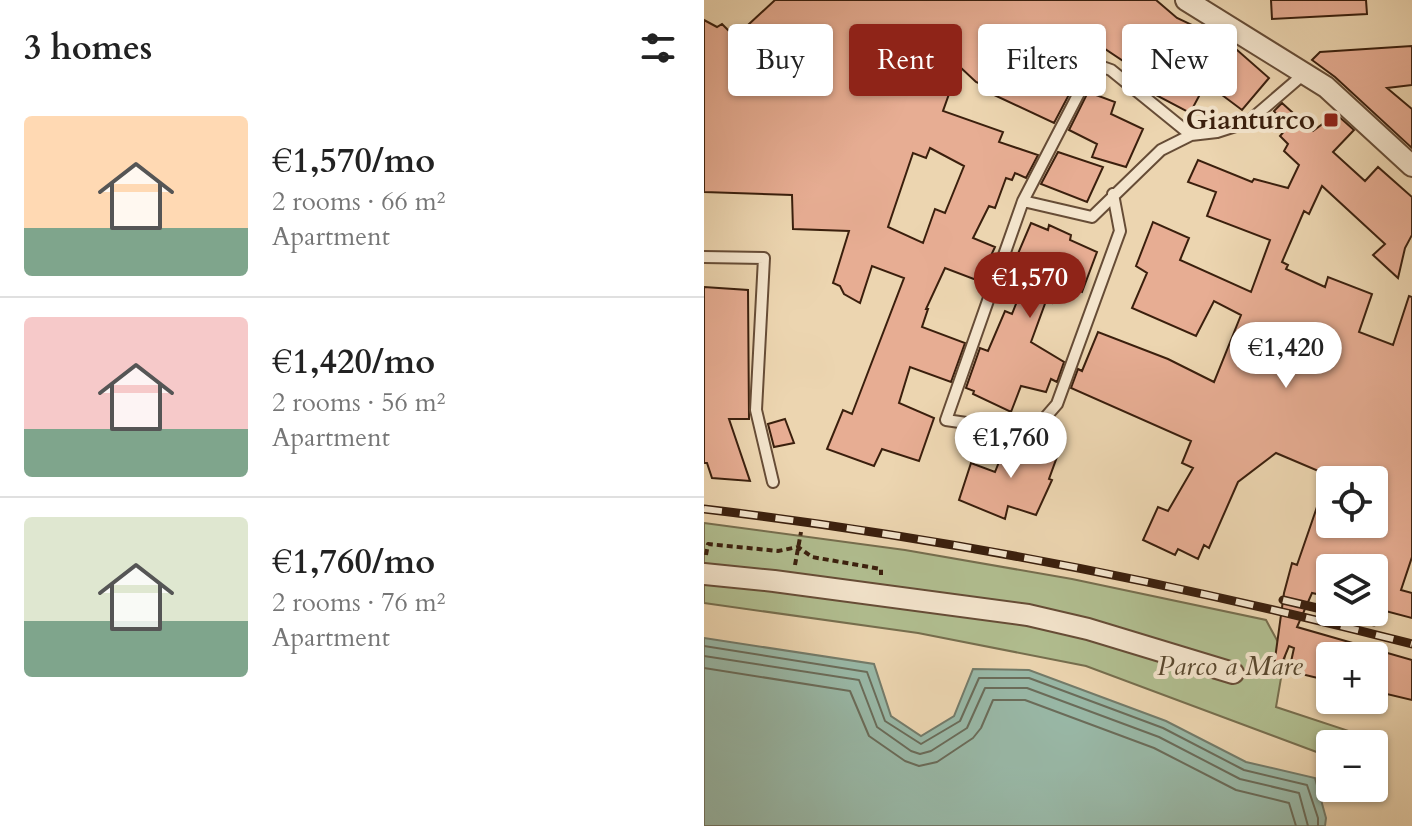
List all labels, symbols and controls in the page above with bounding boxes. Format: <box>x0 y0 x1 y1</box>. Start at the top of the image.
chip: Buy <box>728 24 833 96</box>
chip: Rent <box>849 24 962 96</box>
chip: Filters <box>978 24 1106 96</box>
chip: New <box>1122 24 1237 96</box>
text: 3 homes <box>24 25 152 71</box>
icon: filters <box>636 26 680 70</box>
place label: Gianturco <box>1185 101 1315 139</box>
marker: Gianturco <box>1322 111 1340 129</box>
text: €1,570/mo <box>272 138 435 184</box>
icon: home <box>88 148 184 244</box>
text: 2 rooms · 66 m² <box>272 184 445 219</box>
text: Apartment <box>272 219 390 254</box>
pin: €1,570 <box>965 252 1095 320</box>
text: €1,570 <box>992 260 1068 295</box>
pin: €1,420 <box>1221 322 1351 390</box>
text: €1,420 <box>1248 330 1324 365</box>
text: €1,420/mo <box>272 339 435 385</box>
icon: home <box>88 349 184 445</box>
text: 2 rooms · 56 m² <box>272 385 445 420</box>
pin: €1,760 <box>946 412 1076 480</box>
text: Apartment <box>272 420 390 455</box>
text: €1,760 <box>973 420 1049 455</box>
map controls <box>1316 466 1388 802</box>
button: locate <box>1316 466 1388 538</box>
text: €1,760/mo <box>272 539 435 585</box>
icon: home <box>88 549 184 645</box>
button: layers <box>1316 554 1388 626</box>
text: 2 rooms · 76 m² <box>272 585 445 620</box>
text: Apartment <box>272 620 390 655</box>
button: + <box>1316 642 1388 714</box>
park label: Parco a Mare <box>1157 647 1303 685</box>
button: − <box>1316 730 1388 802</box>

